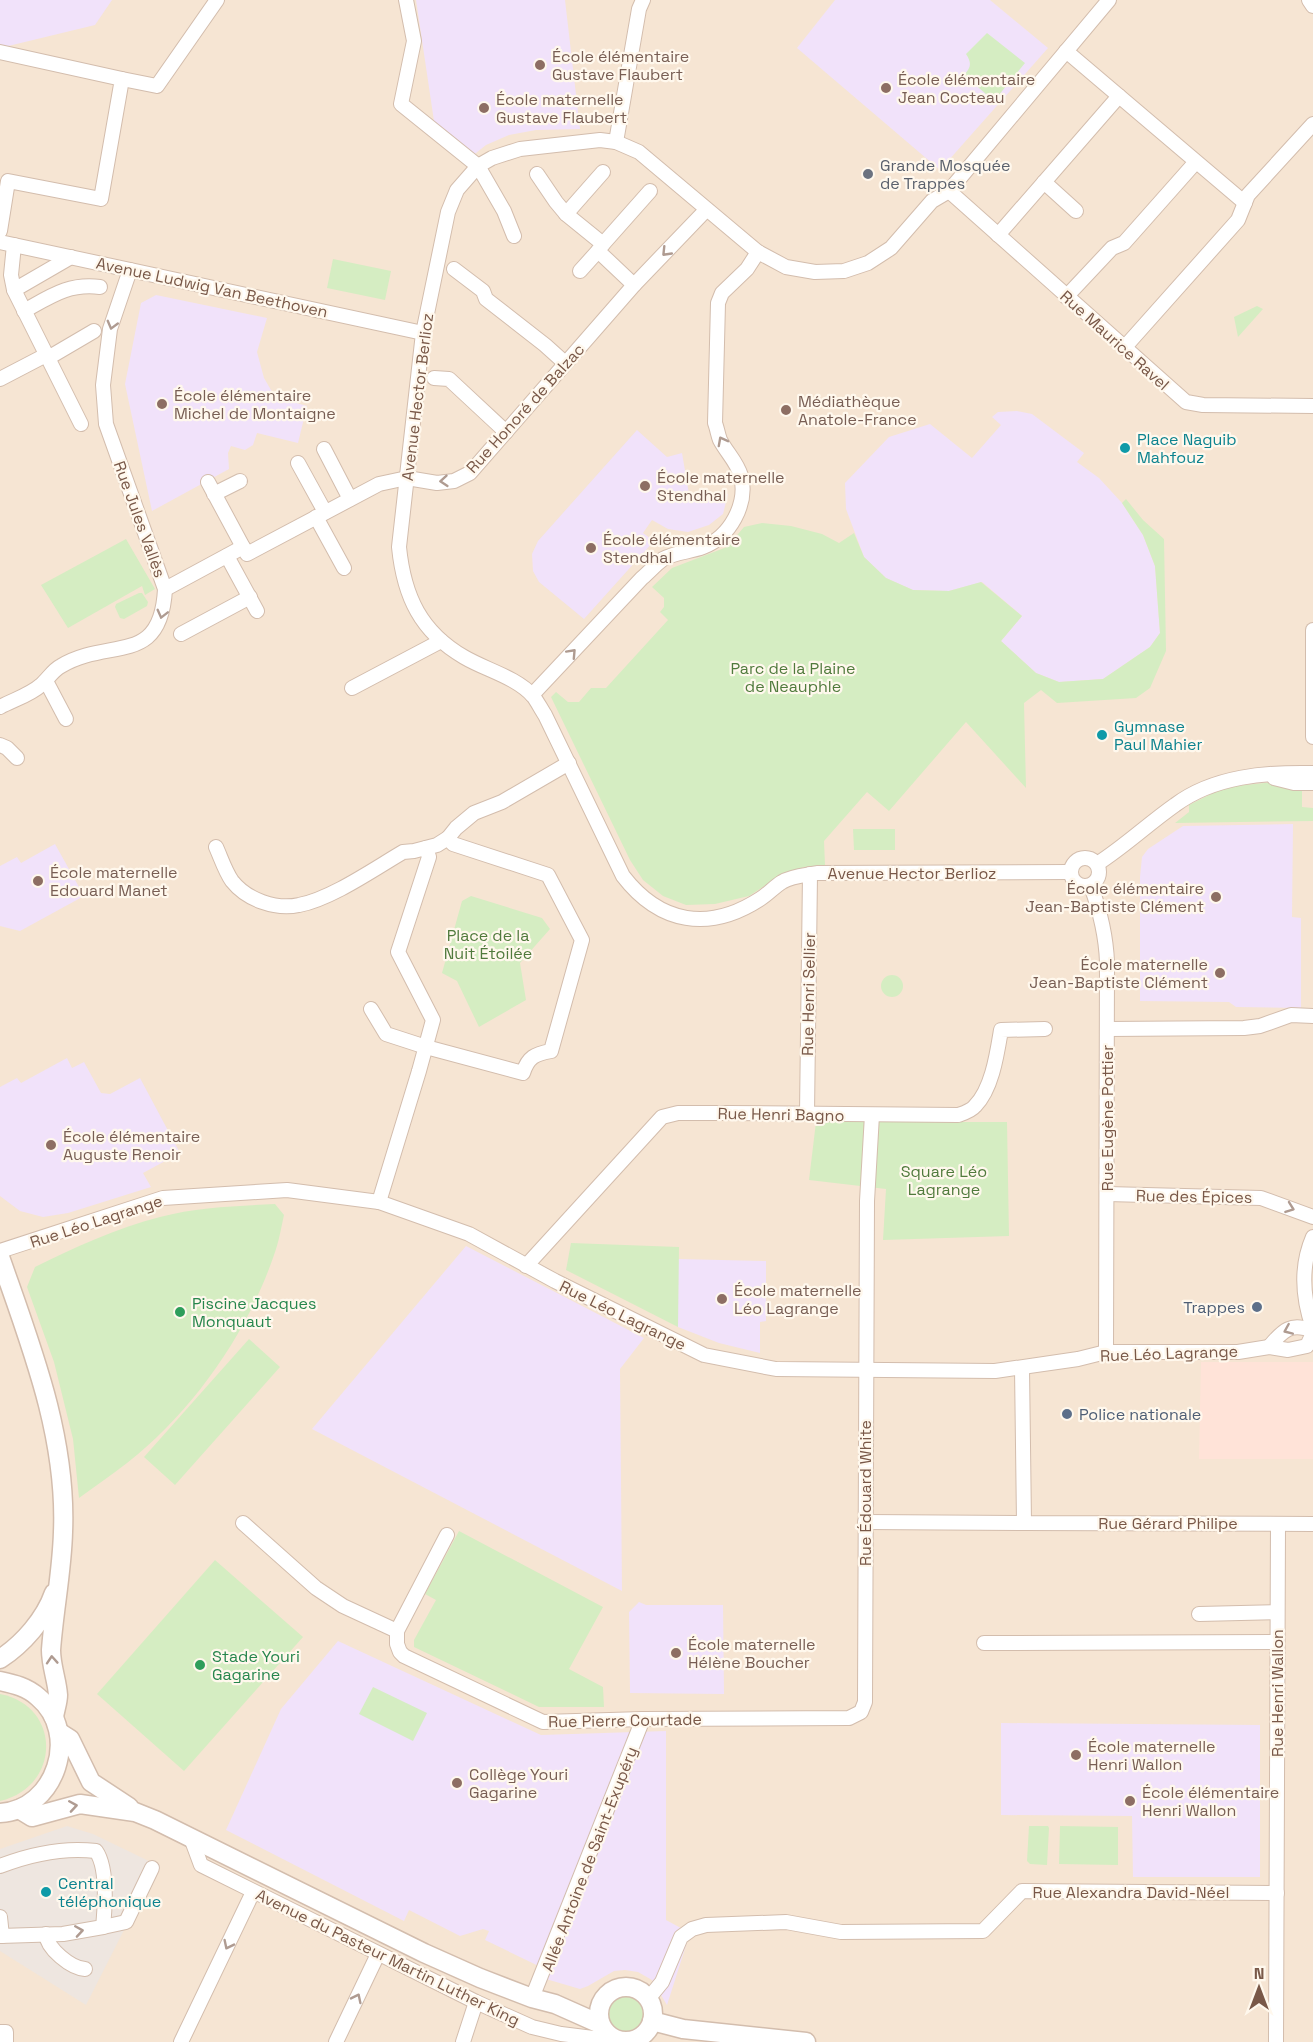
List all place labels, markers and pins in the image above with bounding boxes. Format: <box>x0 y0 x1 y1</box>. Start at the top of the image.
place label: École élémentaire Gustave Flaubert <box>552 46 689 85</box>
marker: École élémentaire Gustave Flaubert <box>533 58 547 72</box>
place label: École élémentaire Jean Cocteau <box>898 69 1035 108</box>
marker: École élémentaire Jean Cocteau <box>879 81 893 95</box>
place label: École maternelle Gustave Flaubert <box>496 89 627 128</box>
marker: École maternelle Gustave Flaubert <box>477 101 491 115</box>
place label: Grande Mosquée de Trappes <box>880 155 1010 194</box>
marker: Grande Mosquée de Trappes <box>861 167 875 181</box>
place label: École élémentaire Michel de Montaigne <box>174 385 336 424</box>
place label: Médiathèque Anatole-France <box>798 391 917 430</box>
marker: École élémentaire Michel de Montaigne <box>155 397 169 411</box>
marker: Médiathèque Anatole-France <box>779 403 793 417</box>
place label: Place Naguib Mahfouz <box>1137 429 1237 468</box>
marker: Place Naguib Mahfouz <box>1118 441 1132 455</box>
place label: École maternelle Stendhal <box>657 467 785 506</box>
marker: École maternelle Stendhal <box>638 479 652 493</box>
place label: École élémentaire Stendhal <box>603 529 740 568</box>
marker: École élémentaire Stendhal <box>584 541 598 555</box>
place label: Gymnase Paul Mahier <box>1114 716 1203 755</box>
marker: Gymnase Paul Mahier <box>1095 728 1109 742</box>
place label: École maternelle Edouard Manet <box>50 862 178 901</box>
marker: École maternelle Edouard Manet <box>31 874 45 888</box>
place label: École élémentaire Jean-Baptiste Clément <box>1025 878 1204 917</box>
marker: École élémentaire Jean-Baptiste Clément <box>1209 890 1223 904</box>
place label: École maternelle Jean-Baptiste Clément <box>1029 954 1208 993</box>
marker: École maternelle Jean-Baptiste Clément <box>1213 966 1227 980</box>
place label: École élémentaire Auguste Renoir <box>63 1126 200 1165</box>
marker: École élémentaire Auguste Renoir <box>44 1138 58 1152</box>
place label: École maternelle Léo Lagrange <box>734 1280 862 1319</box>
marker: École maternelle Léo Lagrange <box>715 1292 729 1306</box>
place label: Piscine Jacques Monquaut <box>192 1293 317 1332</box>
place label: Trappes <box>1183 1297 1245 1318</box>
marker: Trappes <box>1250 1300 1264 1314</box>
marker: Piscine Jacques Monquaut <box>173 1305 187 1319</box>
place label: Police nationale <box>1079 1404 1201 1425</box>
marker: Police nationale <box>1060 1407 1074 1421</box>
place label: École maternelle Hélène Boucher <box>688 1634 816 1673</box>
place label: Stade Youri Gagarine <box>212 1646 300 1685</box>
marker: École maternelle Hélène Boucher <box>669 1646 683 1660</box>
marker: Stade Youri Gagarine <box>193 1658 207 1672</box>
place label: École maternelle Henri Wallon <box>1088 1736 1216 1775</box>
marker: École maternelle Henri Wallon <box>1069 1748 1083 1762</box>
place label: Collège Youri Gagarine <box>469 1764 568 1803</box>
marker: Collège Youri Gagarine <box>450 1776 464 1790</box>
place label: École élémentaire Henri Wallon <box>1142 1782 1279 1821</box>
marker: École élémentaire Henri Wallon <box>1123 1794 1137 1808</box>
place label: Central téléphonique <box>58 1873 161 1912</box>
marker: Central téléphonique <box>39 1885 53 1899</box>

